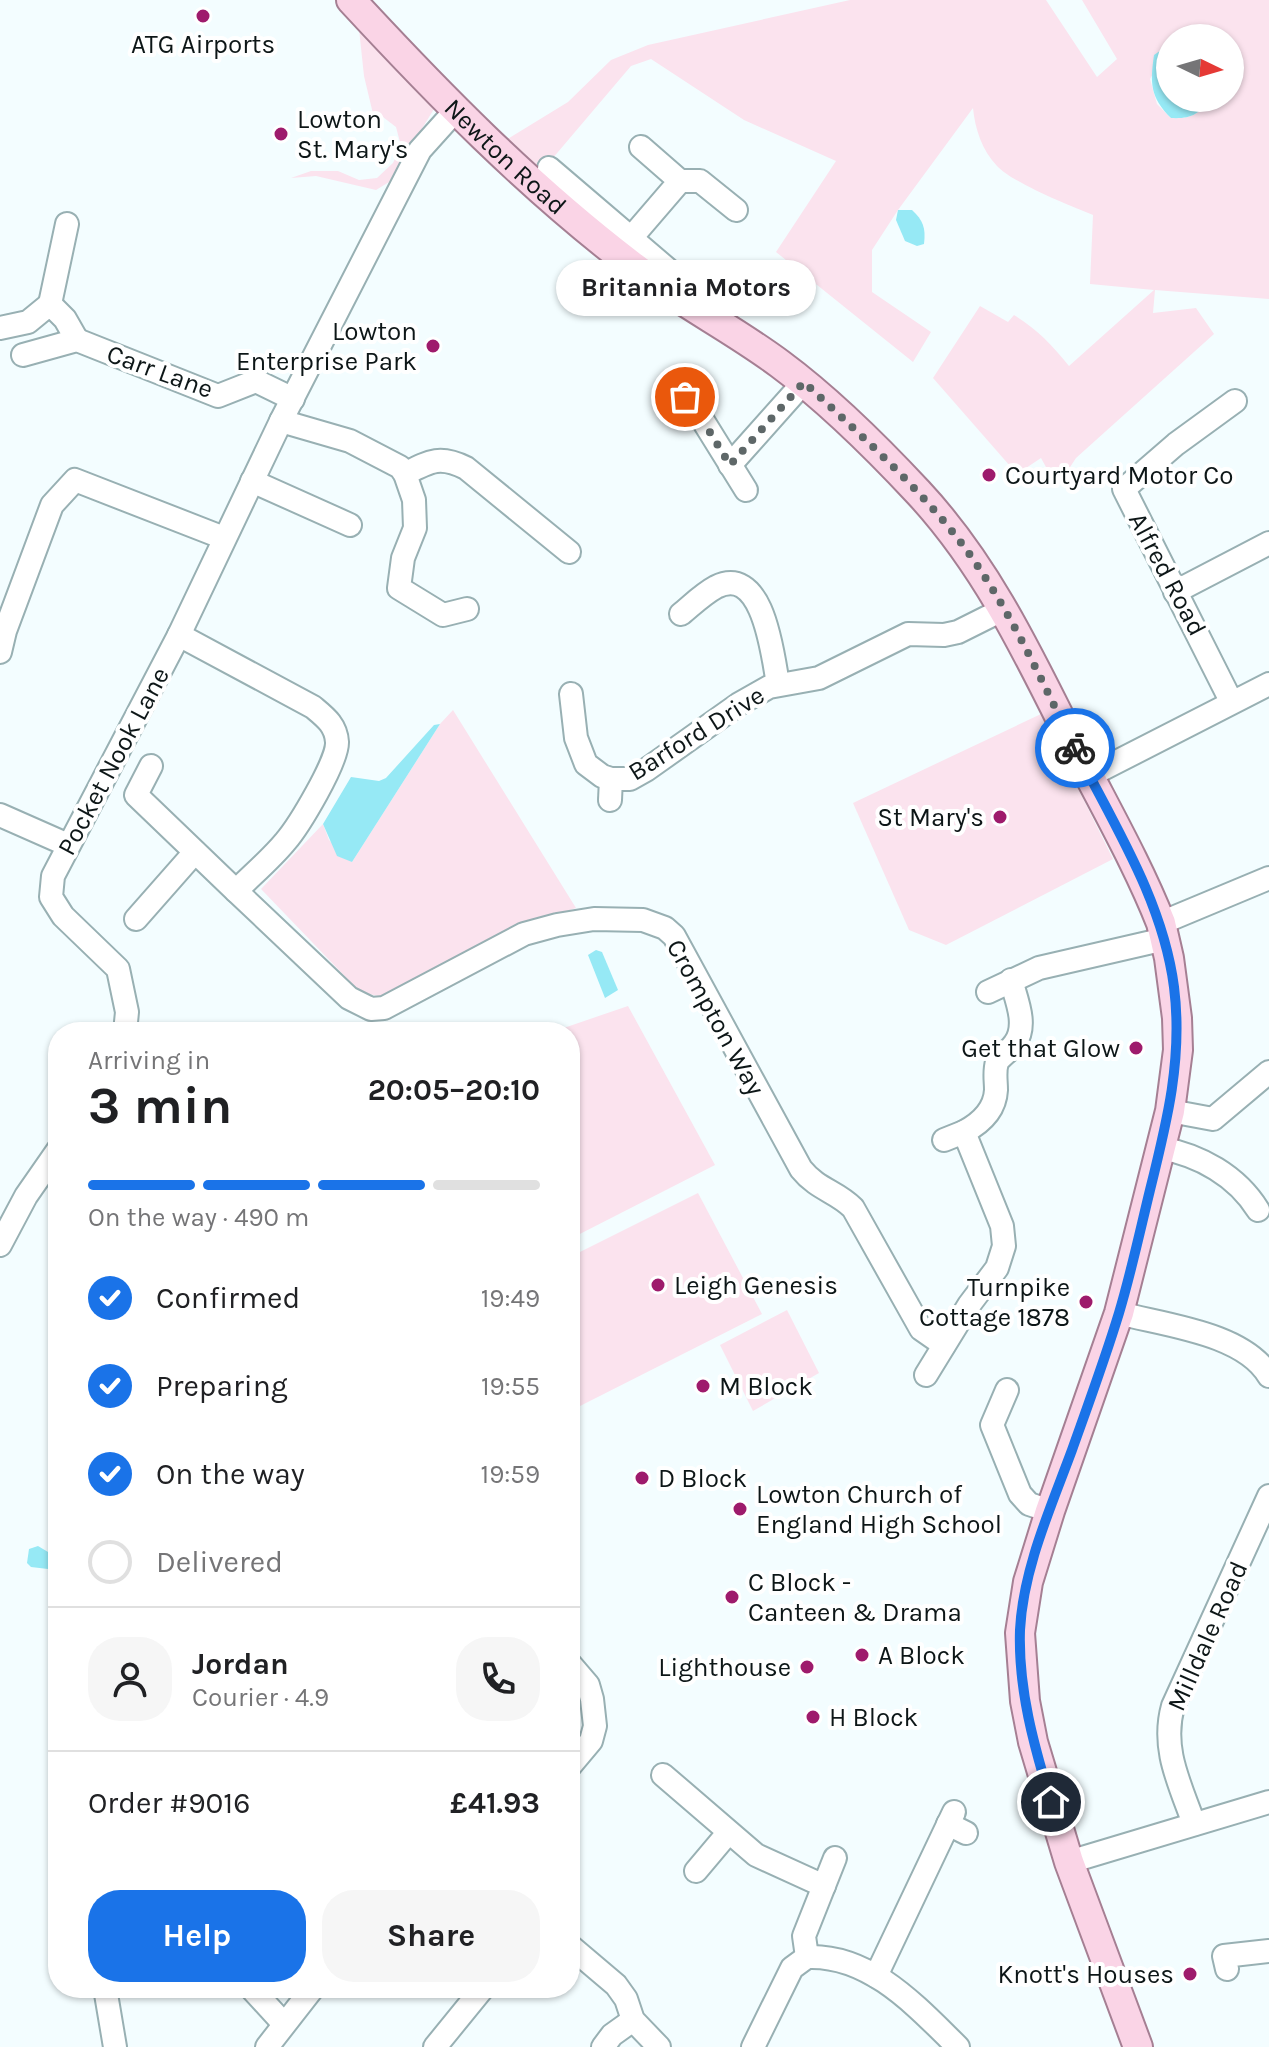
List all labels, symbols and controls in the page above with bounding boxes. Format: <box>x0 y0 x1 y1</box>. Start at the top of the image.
marker: ATG Airports <box>194 7 212 25</box>
north arrow <box>1156 24 1244 112</box>
map controls <box>1156 24 1244 112</box>
place label: ATG Airports <box>131 29 275 60</box>
street label: Newton Road <box>438 92 573 221</box>
place label: Lowton St. Mary's <box>297 104 408 165</box>
marker: Lowton St. Mary's <box>272 125 290 143</box>
callout: Britannia Motors <box>555 261 815 317</box>
text: Britannia Motors <box>581 272 791 303</box>
place label: Lowton Enterprise Park <box>236 316 417 377</box>
marker: Lowton Enterprise Park <box>424 337 442 355</box>
street label: Carr Lane <box>102 338 217 405</box>
pin <box>651 363 719 431</box>
icon: bag <box>663 375 707 419</box>
place label: Courtyard Motor Co <box>1005 460 1233 491</box>
marker: Courtyard Motor Co <box>980 466 998 484</box>
street label: Alfred Road <box>1122 507 1213 641</box>
street label: Pocket Nook Lane <box>51 662 176 861</box>
street label: Barford Drive <box>622 679 770 788</box>
courier <box>1035 708 1115 788</box>
icon: bike <box>1053 726 1097 770</box>
place label: St Mary's <box>877 802 984 833</box>
marker: St Mary's <box>991 808 1009 826</box>
street label: Crompton Way <box>660 934 771 1101</box>
place label: Get that Glow <box>961 1033 1120 1064</box>
marker: Get that Glow <box>1127 1039 1145 1057</box>
text: Arriving in <box>88 1045 210 1076</box>
text: 20:05–20:10 <box>368 1072 540 1108</box>
text: 3 min <box>88 1075 232 1136</box>
text: On the way · 490 m <box>88 1202 309 1233</box>
place label: Leigh Genesis <box>674 1270 838 1301</box>
place label: Turnpike Cottage 1878 <box>919 1272 1070 1333</box>
icon: check <box>88 1276 132 1320</box>
marker: Leigh Genesis <box>649 1276 667 1294</box>
text: Confirmed <box>156 1280 300 1316</box>
text: 19:49 <box>481 1283 540 1314</box>
marker: Turnpike Cottage 1878 <box>1077 1293 1095 1311</box>
icon: check <box>88 1364 132 1408</box>
text: Preparing <box>156 1368 288 1404</box>
text: 19:55 <box>481 1371 540 1402</box>
place label: M Block <box>719 1371 813 1402</box>
marker: M Block <box>694 1377 712 1395</box>
icon: check <box>88 1452 132 1496</box>
text: On the way <box>156 1456 305 1492</box>
text: 19:59 <box>481 1459 540 1490</box>
place label: D Block <box>658 1463 747 1494</box>
marker: D Block <box>633 1469 651 1487</box>
place label: Lowton Church of England High School <box>756 1479 1002 1540</box>
marker: Lowton Church of England High School <box>731 1500 749 1518</box>
text: Delivered <box>156 1544 283 1580</box>
street label: Milldale Road <box>1161 1556 1254 1716</box>
place label: C Block - Canteen & Drama <box>748 1567 962 1628</box>
marker: C Block - Canteen & Drama <box>723 1588 741 1606</box>
button: person <box>88 1637 172 1721</box>
button: phone <box>456 1637 540 1721</box>
place label: A Block <box>878 1640 965 1671</box>
text: Jordan <box>192 1646 289 1682</box>
marker: A Block <box>853 1646 871 1664</box>
place label: Lighthouse <box>658 1652 791 1683</box>
marker: Lighthouse <box>798 1658 816 1676</box>
text: Courier · 4.9 <box>192 1682 329 1713</box>
place label: H Block <box>829 1702 918 1733</box>
marker: H Block <box>804 1708 822 1726</box>
pin <box>1017 1768 1085 1836</box>
icon: home <box>1029 1780 1073 1824</box>
text: Order #9016 <box>88 1785 250 1821</box>
text: £41.93 <box>450 1785 540 1821</box>
button: Help <box>88 1890 306 1982</box>
button: Share <box>322 1890 540 1982</box>
place label: Knott's Houses <box>997 1959 1174 1990</box>
marker: Knott's Houses <box>1181 1965 1199 1983</box>

